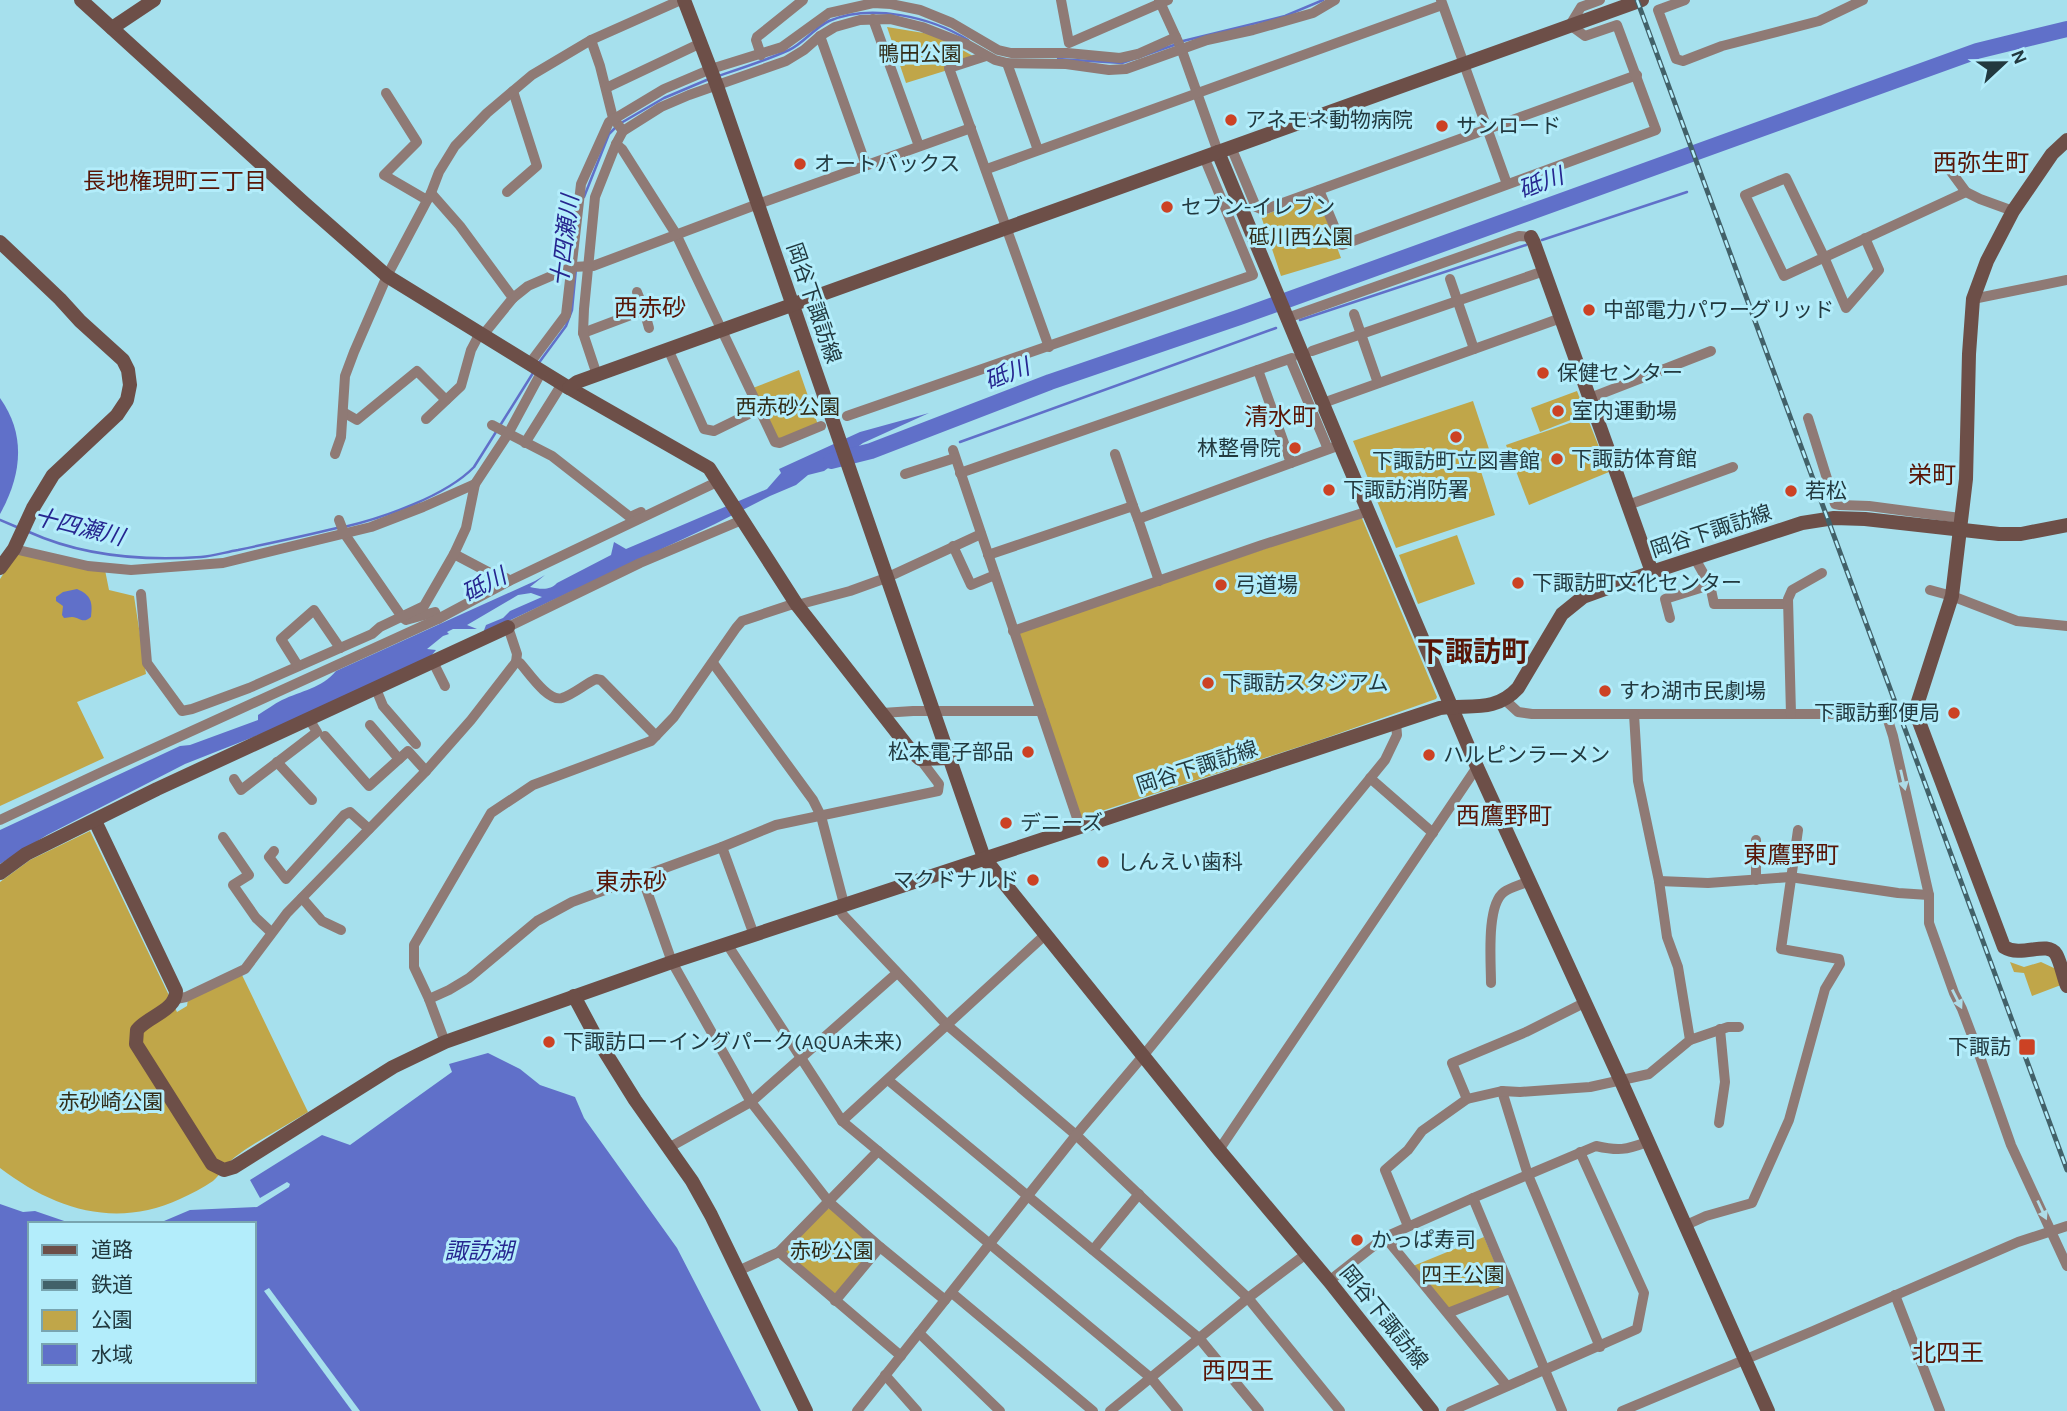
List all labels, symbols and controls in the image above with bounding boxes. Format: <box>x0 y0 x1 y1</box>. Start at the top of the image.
north arrow <box>1969 28 2039 98</box>
park label: 鴨田公園 <box>878 42 962 66</box>
text: N <box>2006 47 2032 67</box>
place label: アネモネ動物病院 <box>1245 108 1413 132</box>
marker: アネモネ動物病院 <box>1223 112 1239 128</box>
place label: サンロード <box>1456 114 1561 138</box>
marker: サンロード <box>1434 118 1450 134</box>
district label: 西弥生町 <box>1933 149 2029 177</box>
place label: オートバックス <box>814 152 960 176</box>
marker: オートバックス <box>792 156 808 172</box>
water label: 砥川 <box>1515 161 1570 204</box>
district label: 長地権現町三丁目 <box>83 168 267 195</box>
water label: 十四瀬川 <box>546 191 584 288</box>
place label: セブン-イレブン <box>1181 195 1335 219</box>
marker: セブン-イレブン <box>1159 199 1175 215</box>
park label: 砥川西公園 <box>1249 225 1354 249</box>
street label: 岡谷下諏訪線 <box>782 240 846 366</box>
district label: 西赤砂 <box>614 294 686 322</box>
place label: 中部電力パワーグリッド <box>1603 298 1834 322</box>
marker: 中部電力パワーグリッド <box>1581 302 1597 318</box>
water label: 砥川 <box>981 352 1036 395</box>
place label: 保健センター <box>1557 361 1683 385</box>
marker: 保健センター <box>1535 365 1551 381</box>
park label: 西赤砂公園 <box>736 395 841 419</box>
place label: 室内運動場 <box>1572 399 1677 423</box>
district label: 清水町 <box>1244 403 1316 431</box>
marker: 室内運動場 <box>1550 403 1566 419</box>
marker: 下諏訪町立図書館 <box>1448 429 1464 445</box>
place label: 林整骨院 <box>1197 436 1281 460</box>
marker: 林整骨院 <box>1287 440 1303 456</box>
place label: 下諏訪体育館 <box>1571 447 1697 471</box>
place label: 下諏訪町立図書館 <box>1372 449 1540 473</box>
marker: 下諏訪体育館 <box>1549 451 1565 467</box>
district label: 栄町 <box>1908 461 1956 489</box>
place label: 下諏訪消防署 <box>1343 478 1469 502</box>
place label: 若松 <box>1805 479 1847 503</box>
marker: 下諏訪消防署 <box>1321 482 1337 498</box>
marker: 若松 <box>1783 483 1799 499</box>
street label: 岡谷下諏訪線 <box>1647 500 1775 562</box>
water label: 十四瀬川 <box>31 503 130 552</box>
water label: 砥川 <box>457 561 513 607</box>
place label: 下諏訪町文化センター <box>1532 571 1742 595</box>
place label: 弓道場 <box>1235 573 1298 597</box>
marker: 下諏訪町文化センター <box>1510 575 1526 591</box>
marker: 弓道場 <box>1213 577 1229 593</box>
district label: 下諏訪町 <box>1417 635 1529 668</box>
place label: 下諏訪スタジアム <box>1222 671 1389 695</box>
marker: 下諏訪スタジアム <box>1200 675 1216 691</box>
place label: すわ湖市民劇場 <box>1619 679 1766 703</box>
marker: すわ湖市民劇場 <box>1597 683 1613 699</box>
place label: 下諏訪郵便局 <box>1814 701 1940 725</box>
marker: 下諏訪郵便局 <box>1946 705 1962 721</box>
street label: 岡谷下諏訪線 <box>1133 736 1261 798</box>
place label: 松本電子部品 <box>888 740 1014 764</box>
place label: ハルピンラーメン <box>1443 743 1610 767</box>
marker: 松本電子部品 <box>1020 744 1036 760</box>
marker: ハルピンラーメン <box>1421 747 1437 763</box>
one-way arrow <box>1897 769 1908 791</box>
district label: 西鷹野町 <box>1456 802 1552 830</box>
place label: デニーズ <box>1020 811 1103 835</box>
marker: デニーズ <box>998 815 1014 831</box>
district label: 東鷹野町 <box>1743 841 1839 869</box>
place label: しんえい歯科 <box>1117 850 1243 874</box>
marker: しんえい歯科 <box>1095 854 1111 870</box>
district label: 東赤砂 <box>595 868 667 896</box>
place label: マクドナルド <box>893 868 1019 892</box>
marker: マクドナルド <box>1025 872 1041 888</box>
one-way arrow <box>1952 989 1963 1009</box>
place label: 下諏訪ローイングパーク(AQUA未来) <box>563 1030 902 1054</box>
marker: 下諏訪ローイングパーク(AQUA未来) <box>541 1034 557 1050</box>
place label: 下諏訪 <box>1948 1035 2011 1059</box>
marker: 下諏訪 <box>2017 1037 2037 1057</box>
park label: 赤砂崎公園 <box>59 1090 164 1114</box>
one-way arrow <box>2036 1200 2047 1220</box>
legend <box>28 1222 256 1383</box>
place label: かっぱ寿司 <box>1371 1228 1476 1252</box>
marker: かっぱ寿司 <box>1349 1232 1365 1248</box>
text: 道路 <box>91 1238 133 1262</box>
water label: 諏訪湖 <box>445 1238 517 1265</box>
park label: 赤砂公園 <box>790 1239 874 1263</box>
street label: 岡谷下諏訪線 <box>1335 1260 1433 1374</box>
park label: 四王公園 <box>1421 1263 1505 1287</box>
text: 鉄道 <box>91 1273 133 1297</box>
text: 公園 <box>91 1308 133 1332</box>
district label: 北四王 <box>1912 1339 1984 1367</box>
text: 水域 <box>91 1343 133 1367</box>
district label: 西四王 <box>1202 1357 1274 1385</box>

